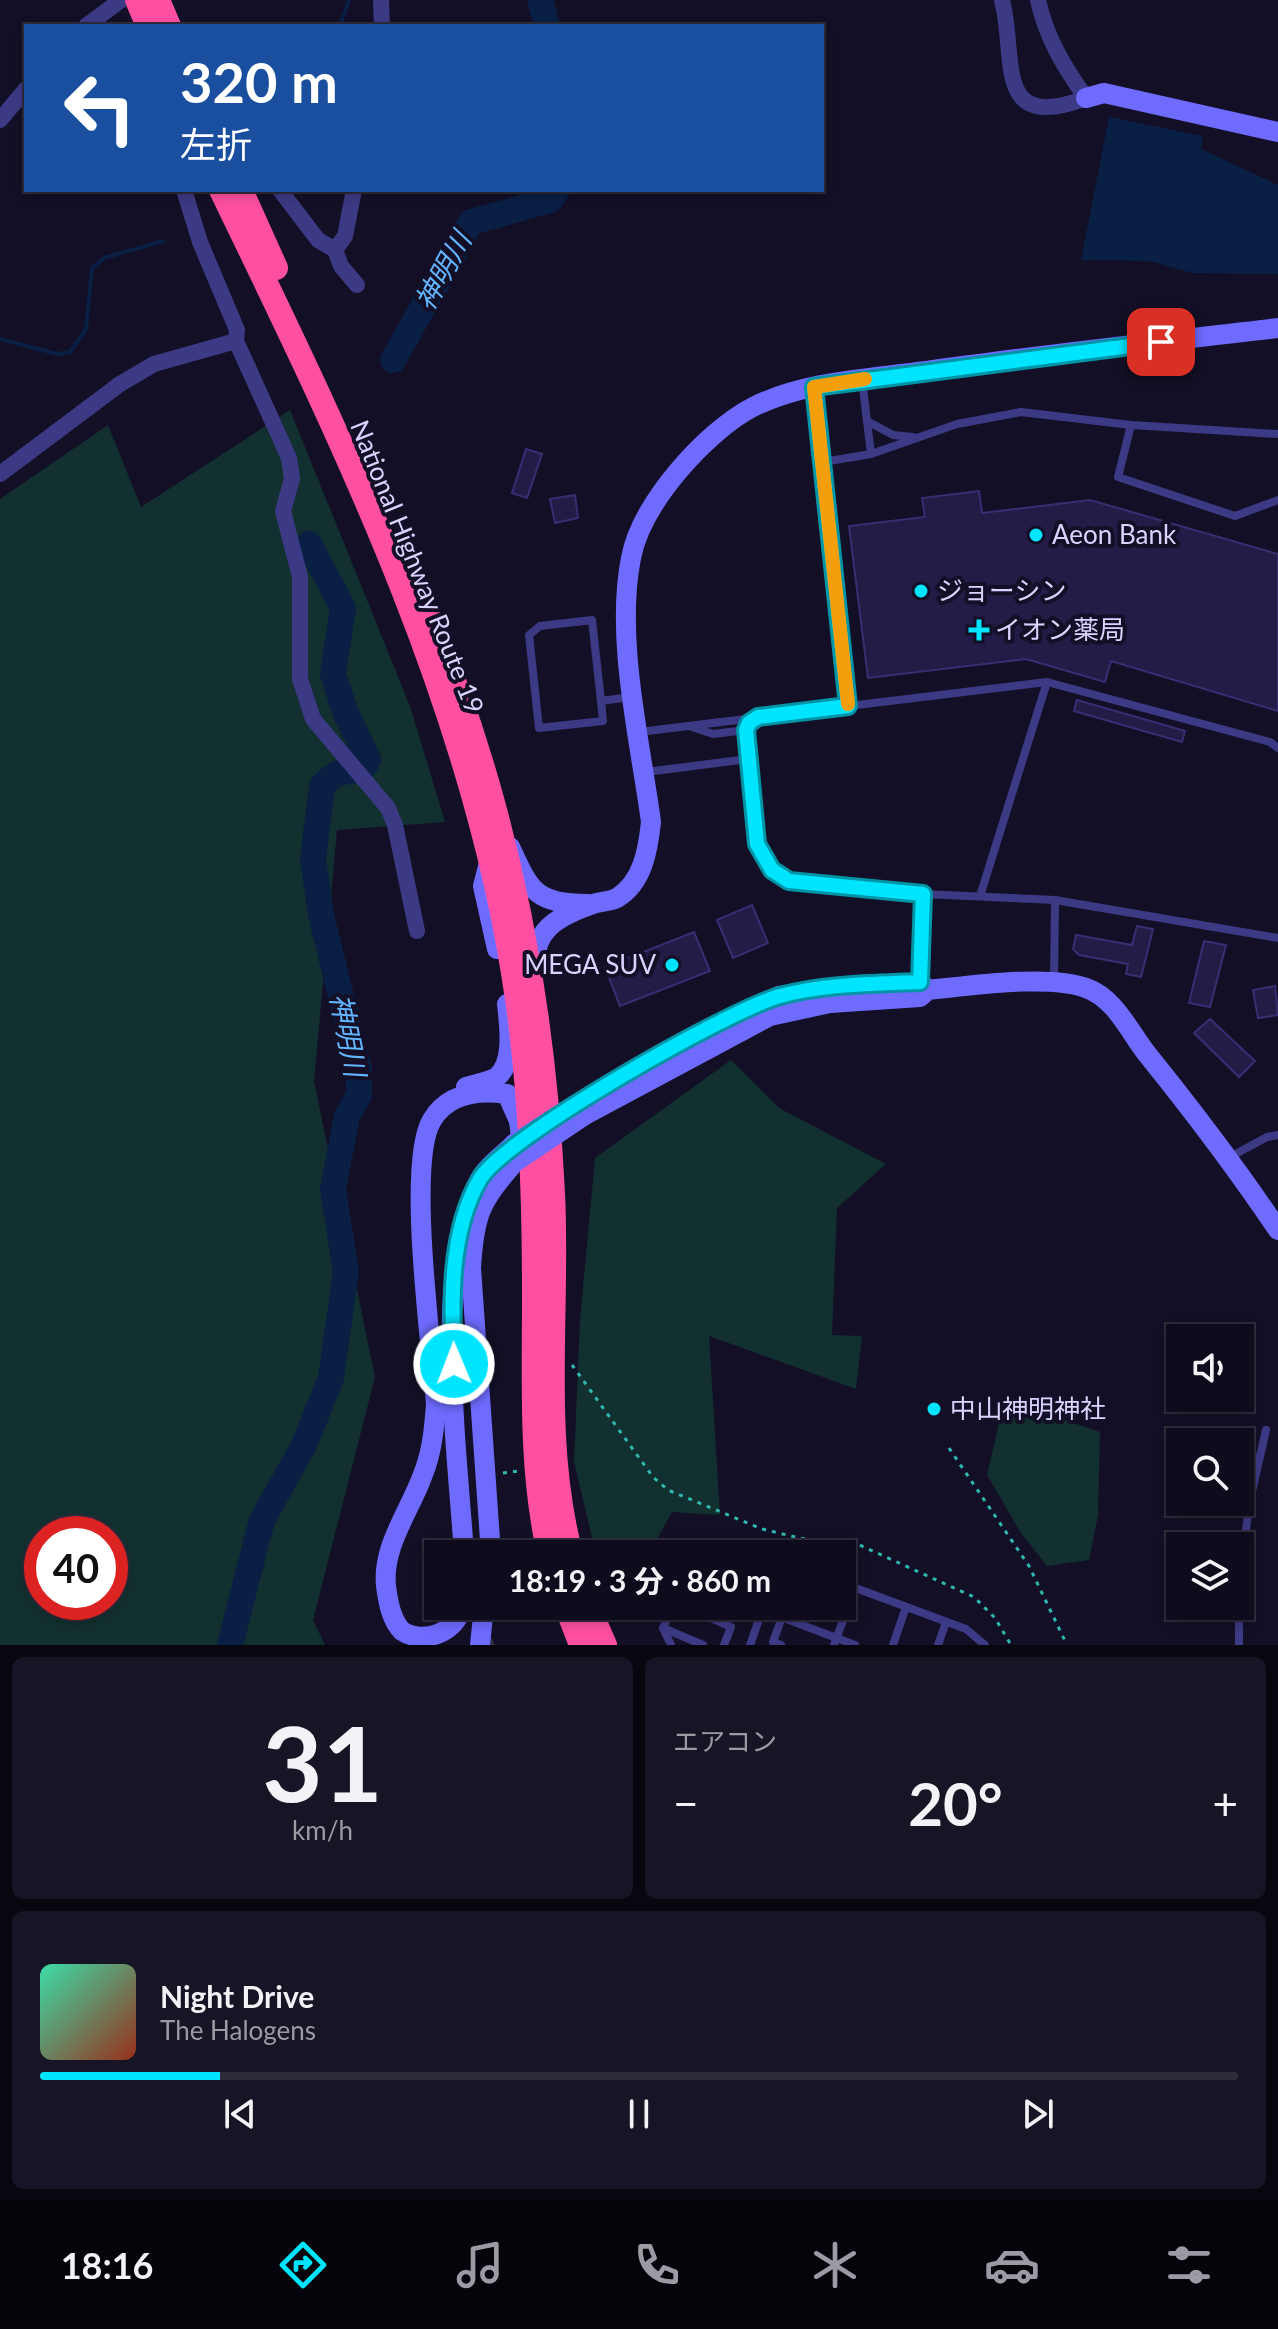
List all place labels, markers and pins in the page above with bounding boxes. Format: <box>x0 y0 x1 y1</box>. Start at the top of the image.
pin <box>1127 308 1195 376</box>
place label: Aeon Bank <box>1052 518 1177 550</box>
marker: Aeon Bank <box>1027 526 1045 544</box>
place label: ジョーシン <box>937 574 1066 606</box>
marker: ジョーシン <box>912 582 930 600</box>
place label: イオン薬局 <box>995 613 1125 645</box>
marker: イオン薬局 <box>970 621 988 639</box>
place label: MEGA SUV <box>524 948 656 980</box>
marker: MEGA SUV <box>663 956 681 974</box>
place label: 中山神明神社 <box>950 1392 1106 1424</box>
marker: 中山神明神社 <box>925 1400 943 1418</box>

